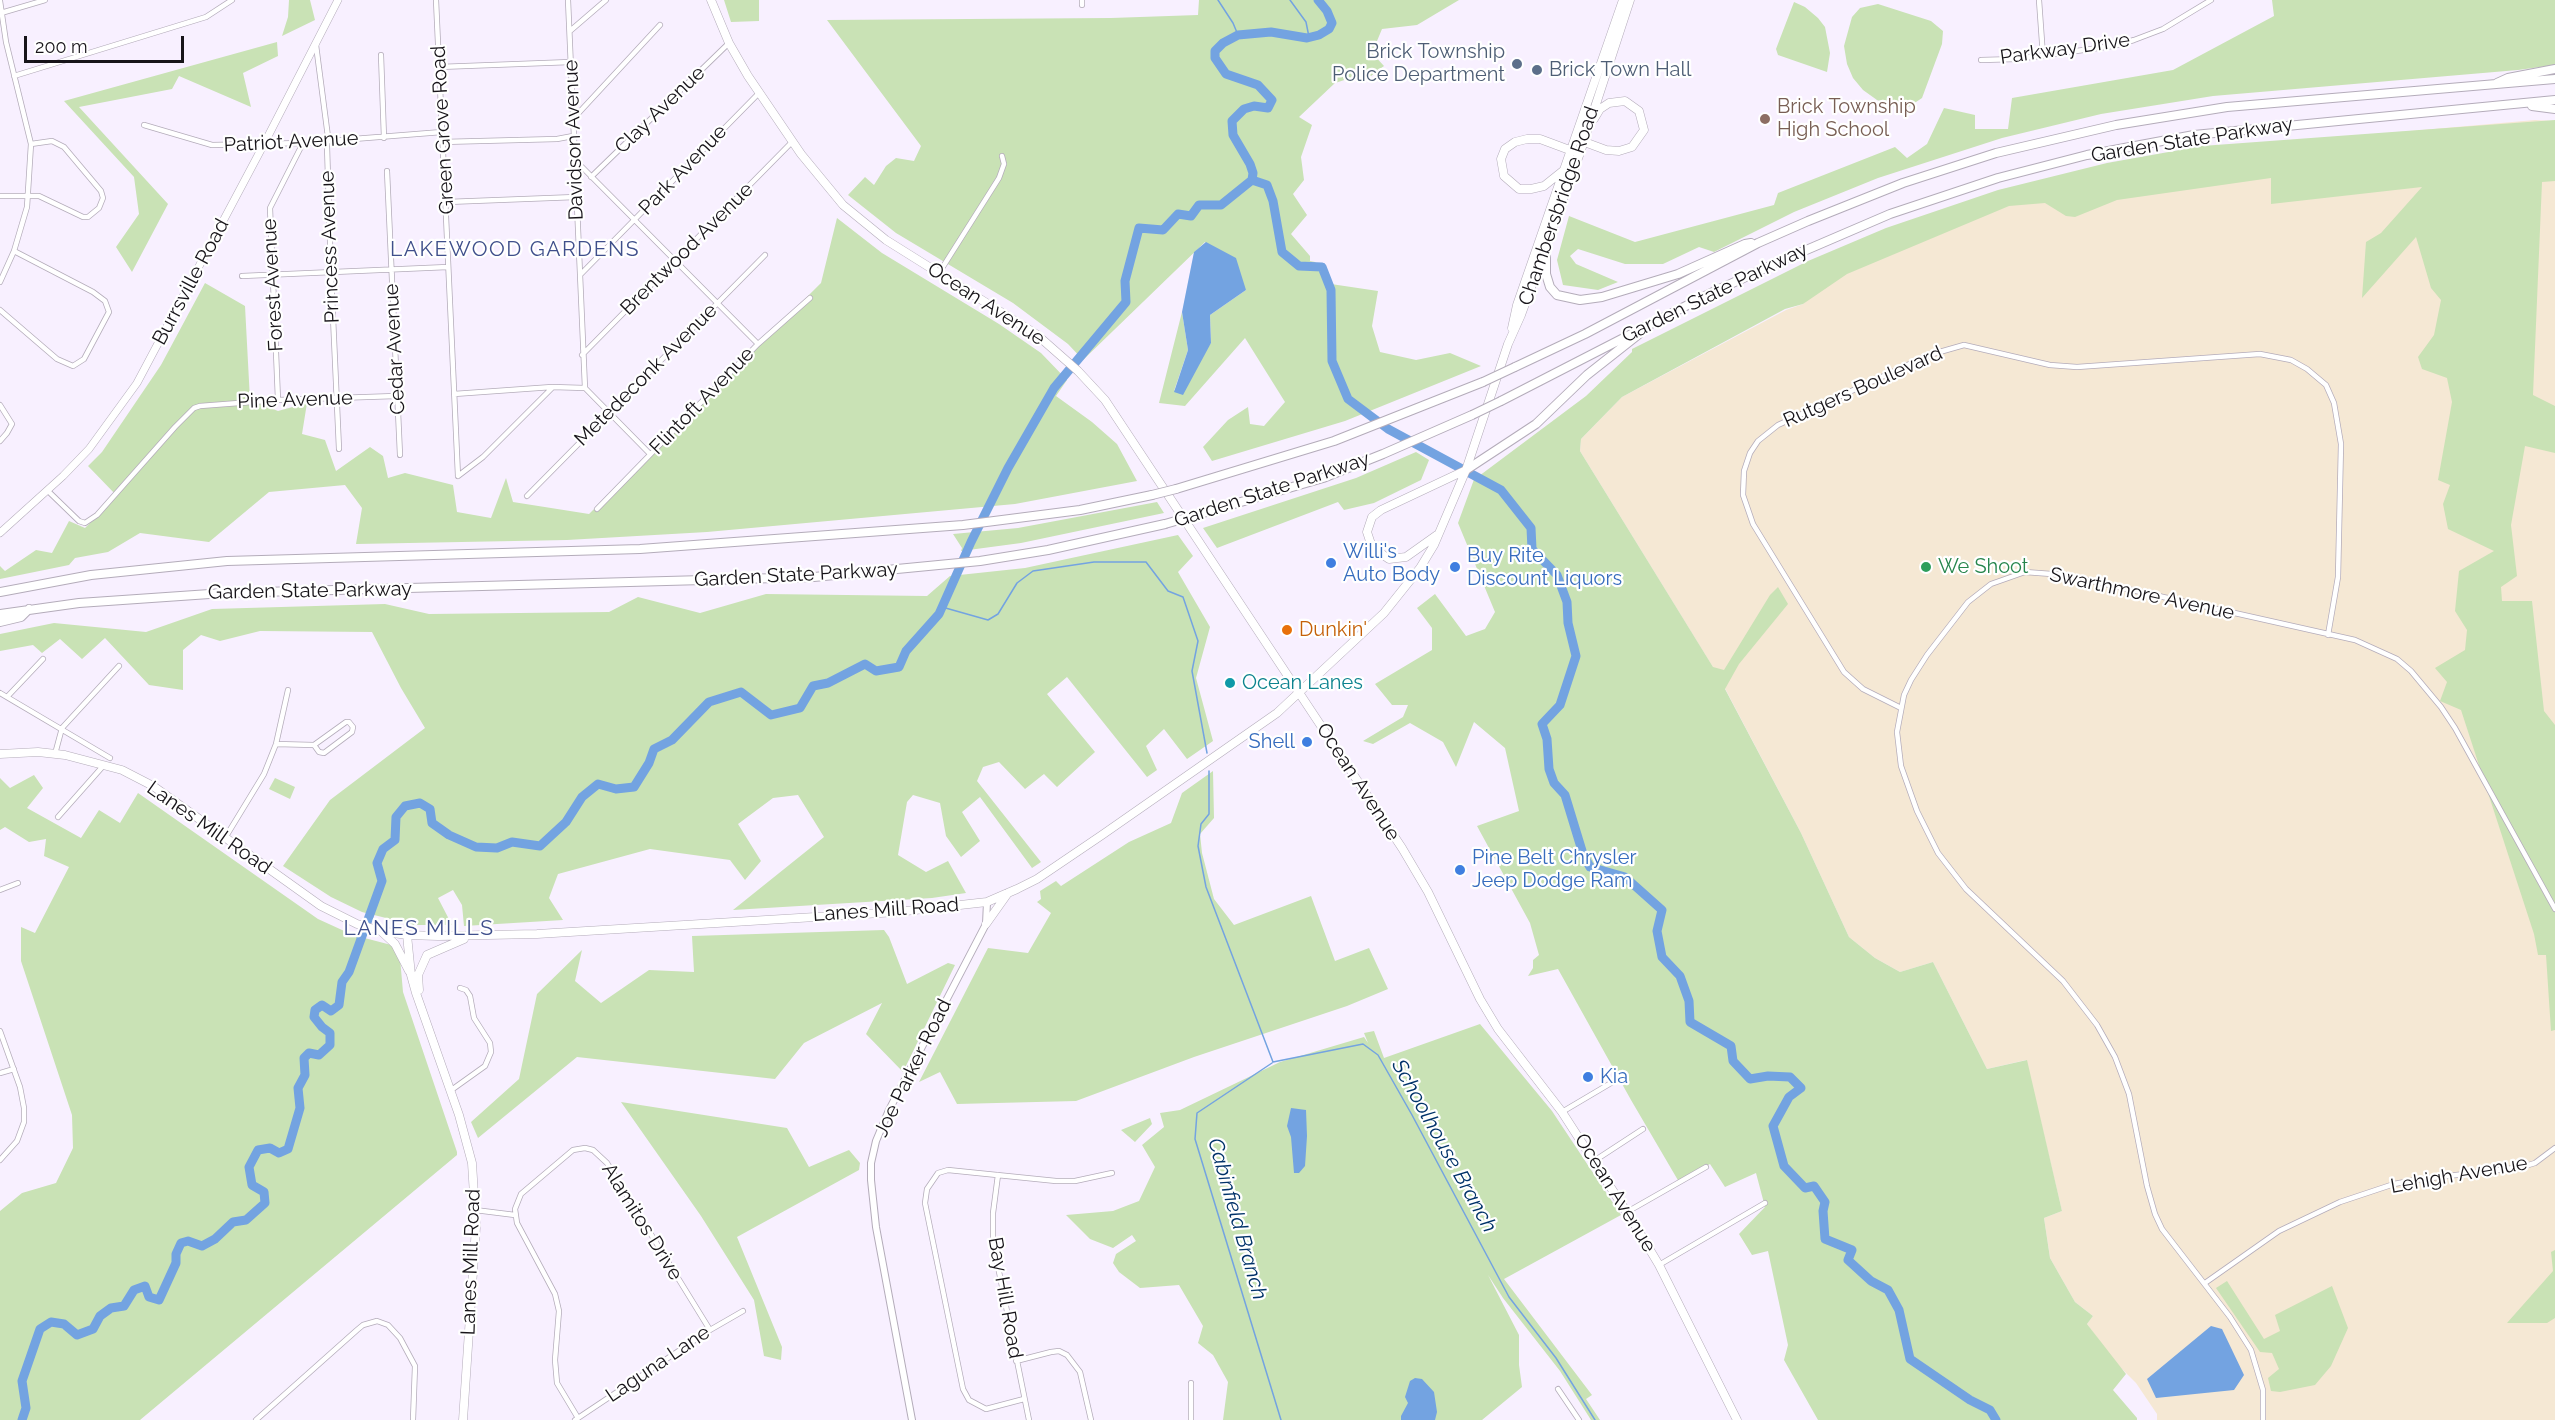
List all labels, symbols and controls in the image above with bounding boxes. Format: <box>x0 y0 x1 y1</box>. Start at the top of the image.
scale bar <box>27 24 188 62</box>
street label: Parkway Drive <box>1998 28 2132 70</box>
text: 200 m <box>35 36 88 57</box>
place label: Brick Township Police Department <box>1332 40 1505 87</box>
street label: Green Grove Road <box>427 45 459 215</box>
marker: Brick Township Police Department <box>1510 57 1524 71</box>
place label: Brick Town Hall <box>1549 58 1691 82</box>
street label: Davidson Avenue <box>559 59 589 221</box>
street label: Clay Avenue <box>610 61 710 159</box>
marker: Brick Town Hall <box>1530 63 1544 77</box>
place label: Brick Township High School <box>1777 95 1916 142</box>
street label: Chambersbridge Road <box>1514 103 1604 309</box>
marker: Brick Township High School <box>1758 112 1772 126</box>
street label: Garden State Parkway <box>2089 112 2295 168</box>
street label: Park Avenue <box>634 120 732 220</box>
street label: Patriot Avenue <box>223 126 359 158</box>
street label: Princess Avenue <box>315 170 345 324</box>
street label: Brentwood Avenue <box>616 178 758 320</box>
street label: Burrsville Road <box>148 215 234 349</box>
street label: Forest Avenue <box>258 218 288 352</box>
district label: LAKEWOOD GARDENS <box>390 237 640 263</box>
street label: Garden State Parkway <box>1618 237 1812 349</box>
street label: Ocean Avenue <box>923 257 1049 351</box>
street label: Cedar Avenue <box>380 283 410 415</box>
street label: Metedeconk Avenue <box>570 299 722 451</box>
street label: Rutgers Boulevard <box>1780 341 1946 433</box>
street label: Flintoft Avenue <box>645 342 759 460</box>
street label: Pine Avenue <box>237 386 353 414</box>
street label: Garden State Parkway <box>1171 447 1373 533</box>
place label: Willi's Auto Body <box>1343 540 1440 587</box>
place label: Buy Rite Discount Liquors <box>1467 544 1622 591</box>
place label: We Shoot <box>1938 555 2029 579</box>
marker: Willi's Auto Body <box>1324 556 1338 570</box>
street label: Garden State Parkway <box>694 558 898 592</box>
marker: Buy Rite Discount Liquors <box>1448 560 1462 574</box>
marker: We Shoot <box>1919 560 1933 574</box>
street label: Swarthmore Avenue <box>2048 563 2236 625</box>
street label: Garden State Parkway <box>208 577 412 605</box>
place label: Dunkin' <box>1299 618 1367 642</box>
marker: Dunkin' <box>1280 623 1294 637</box>
place label: Ocean Lanes <box>1242 671 1363 695</box>
marker: Ocean Lanes <box>1223 676 1237 690</box>
street label: Ocean Avenue <box>1311 719 1405 845</box>
place label: Shell <box>1249 730 1295 754</box>
marker: Shell <box>1300 735 1314 749</box>
street label: Lanes Mill Road <box>142 776 276 880</box>
place label: Pine Belt Chrysler Jeep Dodge Ram <box>1472 846 1636 893</box>
marker: Pine Belt Chrysler Jeep Dodge Ram <box>1453 863 1467 877</box>
street label: Lanes Mill Road <box>812 893 960 927</box>
district label: LANES MILLS <box>344 916 494 942</box>
street label: Joe Parker Road <box>869 995 957 1141</box>
water label: Schoolhouse Branch <box>1386 1055 1502 1237</box>
place label: Kia <box>1600 1065 1628 1089</box>
marker: Kia <box>1581 1070 1595 1084</box>
street label: Ocean Avenue <box>1569 1129 1661 1257</box>
water label: Cabinfield Branch <box>1202 1135 1272 1303</box>
street label: Lehigh Avenue <box>2389 1151 2529 1199</box>
street label: Alamitos Drive <box>596 1159 688 1285</box>
street label: Lanes Mill Road <box>456 1188 486 1336</box>
street label: Bay Hill Road <box>983 1235 1027 1361</box>
street label: Laguna Lane <box>601 1320 715 1408</box>

